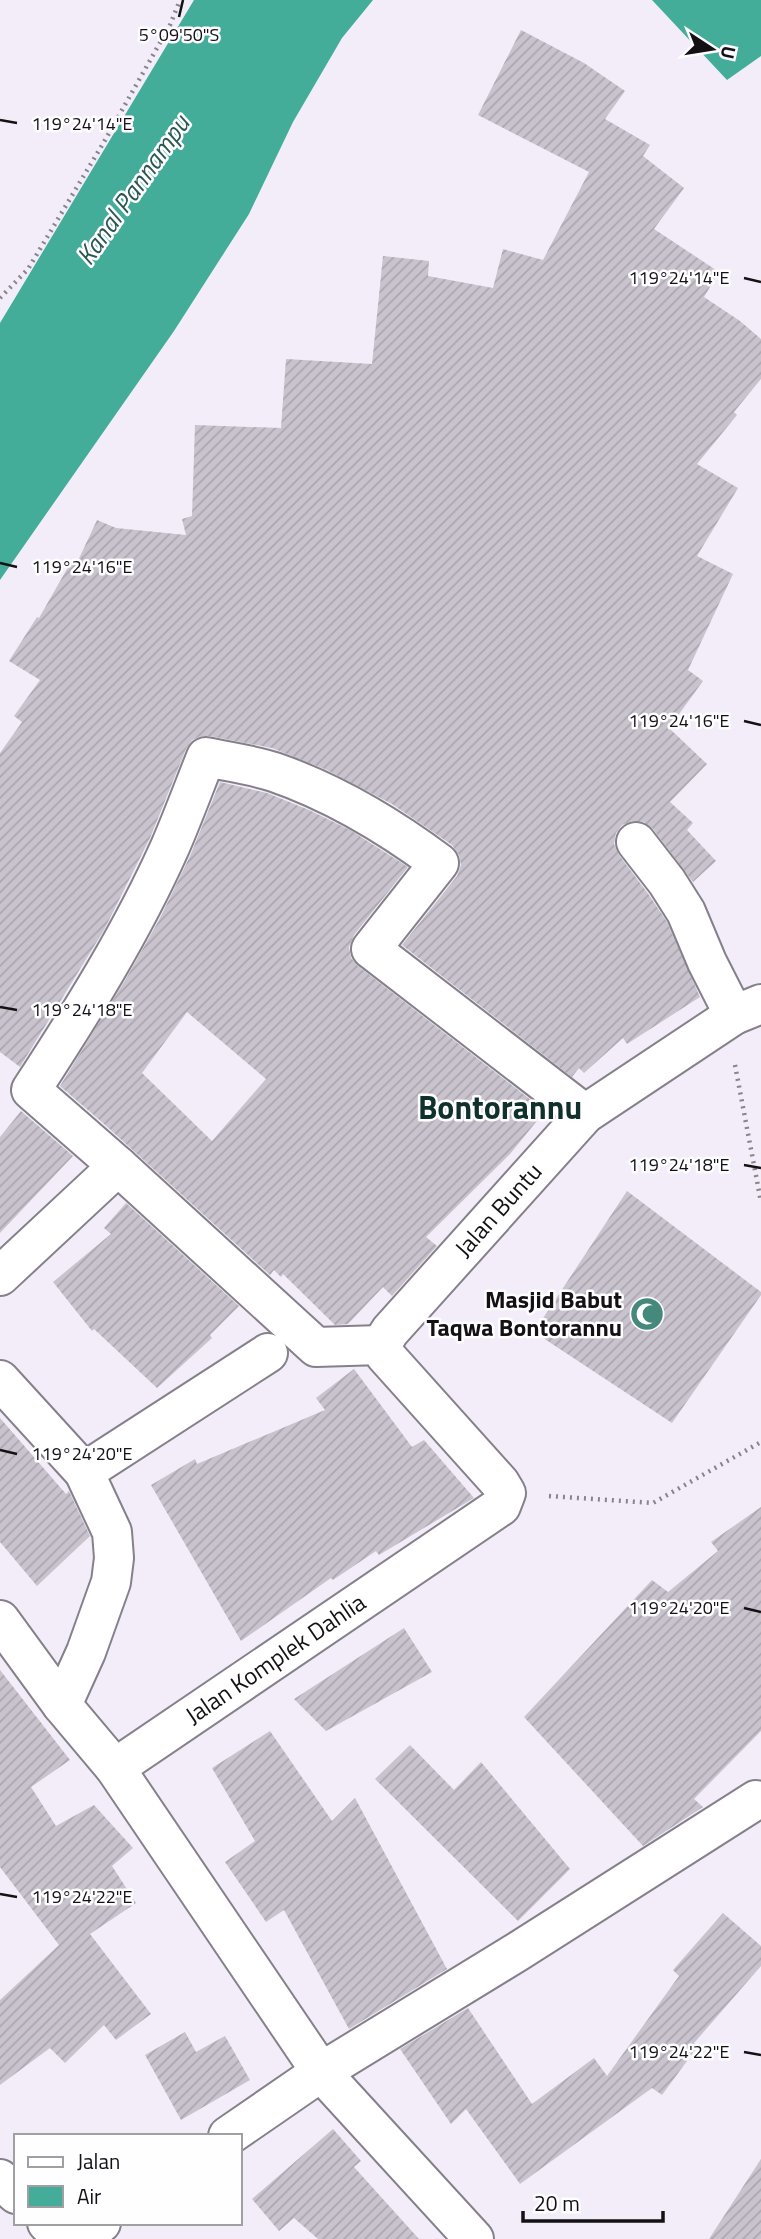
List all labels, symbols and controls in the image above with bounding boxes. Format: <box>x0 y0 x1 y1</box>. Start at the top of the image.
north arrow <box>677 14 747 84</box>
text: 5°09'50"S <box>139 21 219 48</box>
text: U <box>714 44 745 62</box>
water label: Kanal Pannampu <box>66 105 200 273</box>
text: 119°24'14"E <box>31 110 133 137</box>
text: 119°24'14"E <box>628 264 730 291</box>
text: 119°24'16"E <box>31 553 133 580</box>
text: 119°24'16"E <box>628 707 730 734</box>
text: 119°24'18"E <box>31 996 133 1023</box>
district label: Bontorannu <box>418 1083 582 1131</box>
text: 119°24'18"E <box>628 1151 730 1178</box>
street label: Jalan Buntu <box>446 1154 550 1265</box>
place label: Masjid Babut Taqwa Bontorannu <box>427 1281 622 1345</box>
mosque icon: Masjid Babut Taqwa Bontorannu <box>628 1295 666 1333</box>
text: 119°24'20"E <box>31 1440 133 1467</box>
street label: Jalan Komplek Dahlia <box>177 1584 372 1732</box>
text: 119°24'20"E <box>628 1594 730 1621</box>
text: 119°24'22"E <box>31 1883 133 1910</box>
text: 119°24'22"E <box>628 2038 730 2065</box>
legend <box>14 2134 242 2225</box>
text: Jalan <box>77 2145 120 2177</box>
text: Air <box>77 2180 101 2212</box>
scale bar <box>523 2180 663 2224</box>
text: 20 m <box>534 2187 580 2219</box>

